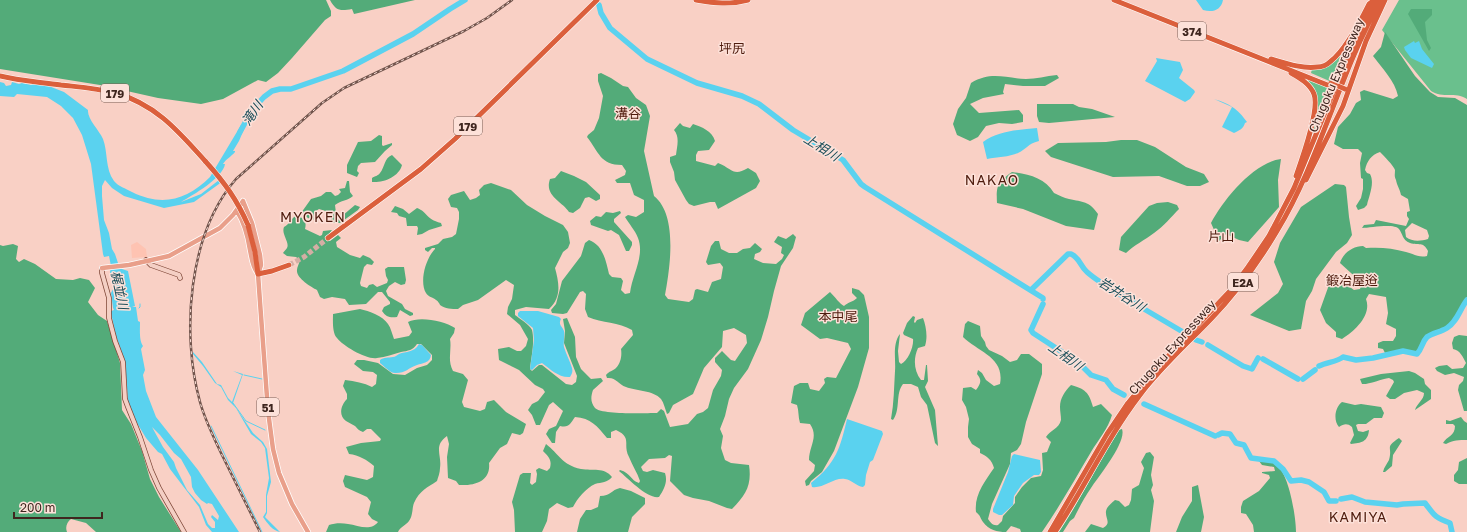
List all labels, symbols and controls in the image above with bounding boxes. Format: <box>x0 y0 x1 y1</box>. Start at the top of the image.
street label: Chugoku Expressway <box>1305 15 1367 134</box>
road number: 374 <box>1178 22 1206 40</box>
district label: 坪尻 <box>719 40 745 56</box>
road number: 179 <box>101 84 129 102</box>
water label: 滝川 <box>238 96 267 128</box>
district label: 溝谷 <box>615 105 641 121</box>
road number: 179 <box>454 117 482 135</box>
water label: 上相川 <box>801 130 844 165</box>
district label: NAKAO <box>965 171 1019 188</box>
district label: MYOKEN <box>280 208 346 225</box>
district label: 片山 <box>1208 228 1234 244</box>
water label: 梶並川 <box>108 269 132 313</box>
district label: 鍛冶屋逧 <box>1326 272 1378 288</box>
water label: 岩井谷川 <box>1096 273 1150 316</box>
road number: E2A <box>1228 273 1258 291</box>
street label: Chugoku Expressway <box>1125 296 1219 398</box>
district label: 本中尾 <box>818 308 858 324</box>
water label: 上相川 <box>1045 338 1088 375</box>
road number: 51 <box>257 398 279 416</box>
scale bar <box>14 494 102 520</box>
text: 200 m <box>20 500 55 515</box>
district label: KAMIYA <box>1329 508 1387 525</box>

